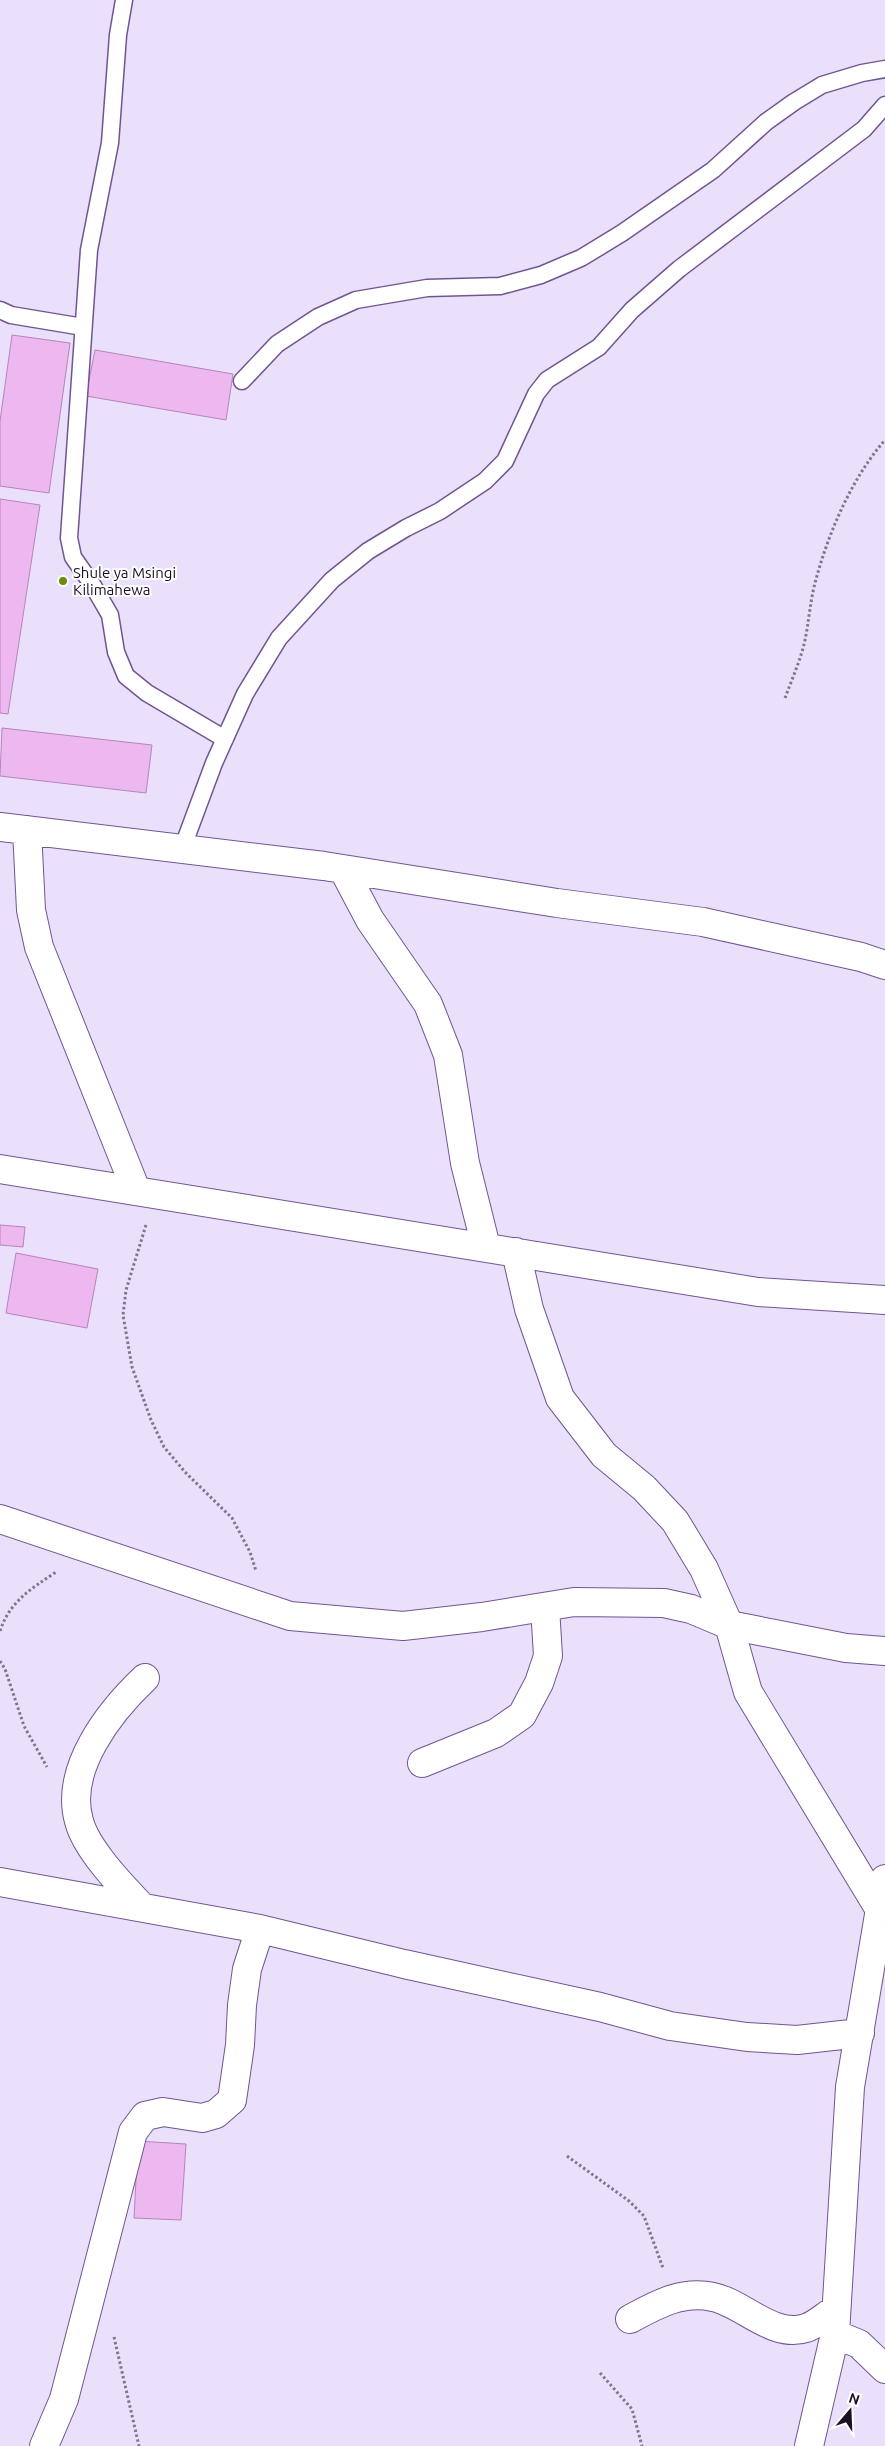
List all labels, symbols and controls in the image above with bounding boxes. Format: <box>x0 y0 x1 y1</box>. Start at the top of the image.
place label: Shule ya Msingi Kilimahewa <box>73 564 176 598</box>
marker: Shule ya Msingi Kilimahewa <box>57 575 69 587</box>
north arrow <box>825 2386 875 2436</box>
text: N <box>847 2389 862 2408</box>

